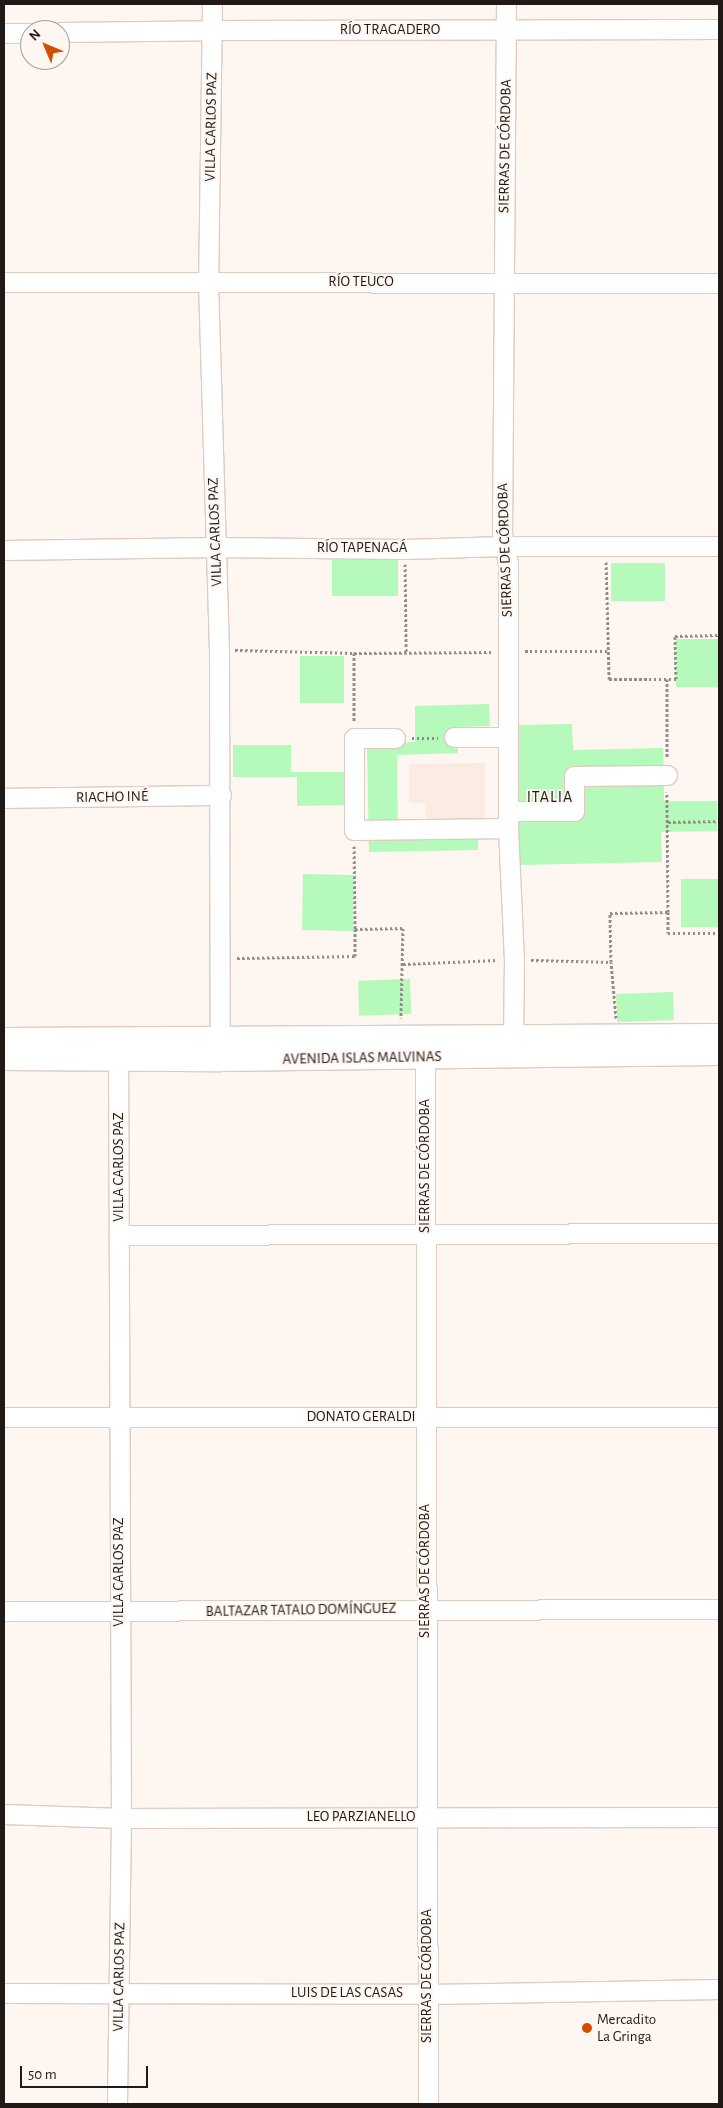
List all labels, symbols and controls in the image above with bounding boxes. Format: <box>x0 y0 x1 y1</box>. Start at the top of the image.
north arrow <box>20 20 70 70</box>
street label: RÍO TRAGADERO <box>340 21 440 39</box>
text: N <box>27 27 43 43</box>
street label: VILLA CARLOS PAZ <box>201 72 221 182</box>
street label: SIERRAS DE CÓRDOBA <box>495 79 515 213</box>
street label: RÍO TEUCO <box>328 273 394 291</box>
street label: VILLA CARLOS PAZ <box>204 477 226 587</box>
street label: SIERRAS DE CÓRDOBA <box>494 483 516 617</box>
street label: RÍO TAPENAGÁ <box>317 539 407 557</box>
street label: RIACHO INÉ <box>76 787 148 807</box>
district label: ITALIA <box>526 787 574 807</box>
street label: AVENIDA ISLAS MALVINAS <box>282 1048 442 1068</box>
street label: SIERRAS DE CÓRDOBA <box>416 1099 434 1233</box>
street label: VILLA CARLOS PAZ <box>110 1112 128 1222</box>
street label: DONATO GERALDI <box>306 1408 416 1426</box>
street label: SIERRAS DE CÓRDOBA <box>416 1504 434 1638</box>
street label: VILLA CARLOS PAZ <box>110 1517 128 1627</box>
street label: BALTAZAR TATALO DOMÍNGUEZ <box>206 1599 396 1621</box>
street label: LEO PARZIANELLO <box>307 1808 415 1826</box>
street label: SIERRAS DE CÓRDOBA <box>418 1909 436 2043</box>
street label: VILLA CARLOS PAZ <box>109 1922 129 2032</box>
street label: LUIS DE LAS CASAS <box>291 1984 403 2002</box>
place label: Mercadito La Gringa <box>597 2010 656 2045</box>
marker: Mercadito La Gringa <box>581 2022 593 2034</box>
scale bar <box>22 2056 150 2088</box>
text: 50 m <box>28 2067 57 2082</box>

